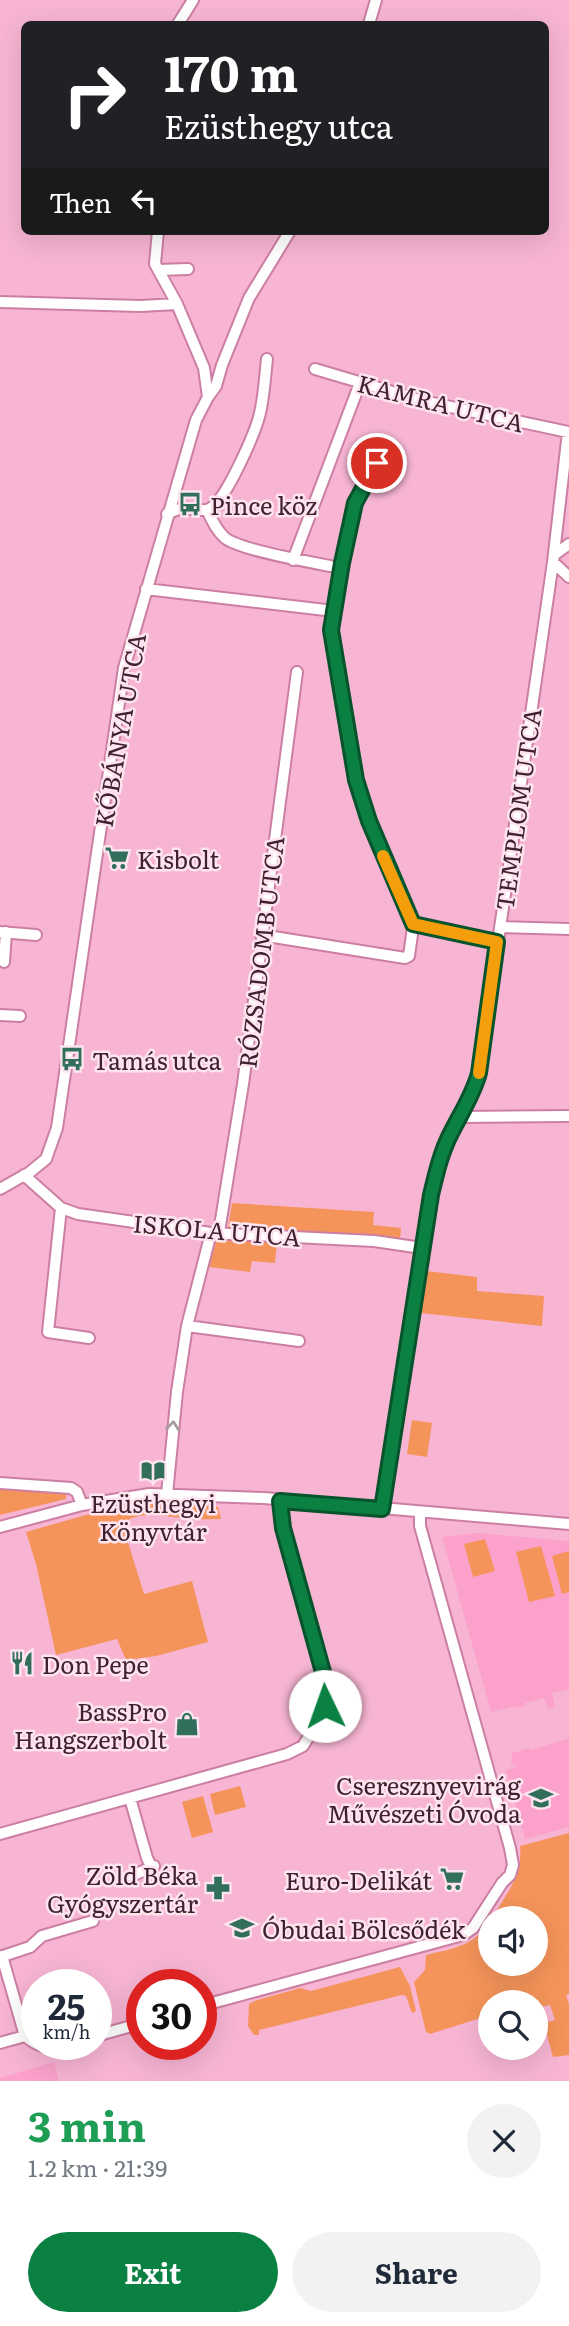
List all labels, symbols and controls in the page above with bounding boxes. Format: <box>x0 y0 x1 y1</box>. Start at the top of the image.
text: 170 m <box>164 34 298 107</box>
icon: right <box>49 49 140 140</box>
text: Ezüsthegy utca <box>164 101 393 149</box>
text: Then <box>49 182 111 221</box>
icon: left <box>125 182 163 220</box>
street label: KAMRA UTCA <box>354 364 528 440</box>
pin <box>347 433 407 493</box>
icon: arrive <box>358 444 396 482</box>
place label: Pince köz <box>210 487 318 522</box>
bus stop icon: Pince köz <box>176 490 204 518</box>
street label: KŐBÁNYA UTCA <box>85 630 153 830</box>
street label: TEMPLOM UTCA <box>485 705 549 912</box>
street label: RÓZSADOMB UTCA <box>228 834 292 1070</box>
place label: Kisbolt <box>137 841 220 876</box>
supermarket icon: Kisbolt <box>103 844 131 872</box>
place label: Tamás utca <box>92 1042 221 1077</box>
bus stop icon: Tamás utca <box>58 1045 86 1073</box>
street label: ISKOLA UTCA <box>132 1204 303 1254</box>
one-way arrow <box>166 1420 181 1432</box>
library icon: Ezüsthegyi Könyvtár <box>139 1457 167 1485</box>
place label: Ezüsthegyi Könyvtár <box>90 1485 216 1548</box>
place label: Don Pepe <box>42 1646 149 1681</box>
restaurant icon: Don Pepe <box>8 1649 36 1677</box>
position arrow <box>288 1669 362 1743</box>
place label: BassPro Hangszerbolt <box>14 1693 167 1756</box>
shop icon: BassPro Hangszerbolt <box>173 1710 201 1738</box>
place label: Cseresznyevirág Művészeti Óvoda <box>327 1767 522 1830</box>
school or university icon: Cseresznyevirág Művészeti Óvoda <box>527 1784 555 1812</box>
place label: Zöld Béka Gyógyszertár <box>47 1857 199 1920</box>
place label: Euro-Delikát <box>285 1862 432 1897</box>
supermarket icon: Euro-Delikát <box>438 1865 466 1893</box>
pharmacy icon: Zöld Béka Gyógyszertár <box>204 1874 232 1902</box>
map controls <box>478 1906 548 2060</box>
button: sound <box>478 1906 548 1976</box>
place label: Óbudai Bölcsődék <box>262 1911 466 1946</box>
school or university icon: Óbudai Bölcsődék <box>228 1914 256 1942</box>
speed limit sign: 30 <box>126 1969 217 2060</box>
text: 25 <box>48 1979 85 2031</box>
button: search <box>478 1990 548 2060</box>
text: km/h <box>43 2018 90 2045</box>
text: 3 min <box>28 2093 146 2155</box>
button: close <box>467 2104 541 2178</box>
text: 1.2 km · 21:39 <box>28 2150 167 2184</box>
button: Exit <box>28 2232 278 2312</box>
button: Share <box>292 2232 541 2312</box>

